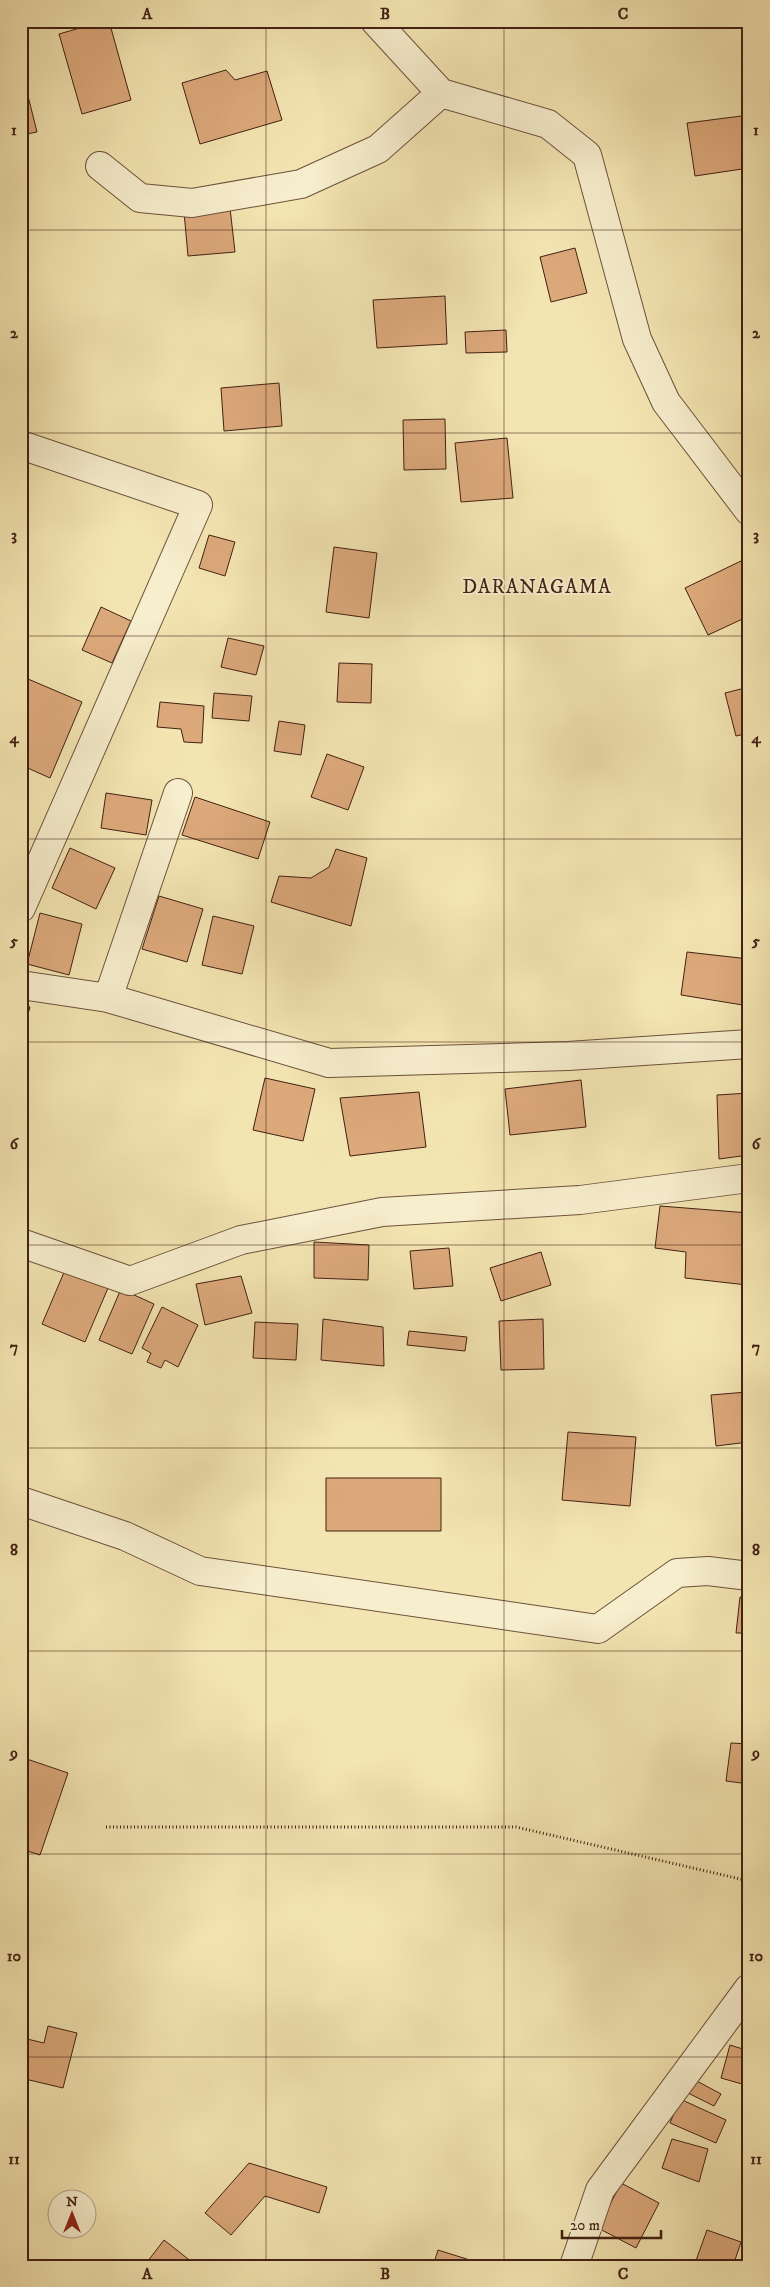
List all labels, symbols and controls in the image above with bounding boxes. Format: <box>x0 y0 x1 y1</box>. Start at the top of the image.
text: A <box>141 4 153 24</box>
text: B <box>380 4 390 24</box>
text: C <box>618 4 628 24</box>
text: 1 <box>11 120 17 140</box>
text: 1 <box>753 120 759 140</box>
text: 2 <box>10 323 19 343</box>
text: 2 <box>752 323 761 343</box>
text: 3 <box>11 525 17 545</box>
text: 3 <box>753 525 759 545</box>
district label: DARANAGAMA <box>462 575 612 600</box>
text: 4 <box>8 728 19 748</box>
text: 4 <box>750 728 761 748</box>
text: 5 <box>9 931 18 951</box>
text: 5 <box>751 931 760 951</box>
text: 6 <box>10 1134 20 1154</box>
text: 6 <box>752 1134 762 1154</box>
text: 7 <box>10 1337 18 1357</box>
text: 7 <box>752 1337 760 1357</box>
text: 8 <box>10 1540 18 1560</box>
text: 8 <box>752 1540 760 1560</box>
text: 9 <box>9 1743 18 1763</box>
text: 9 <box>751 1743 760 1763</box>
text: 10 <box>7 1946 22 1966</box>
text: 10 <box>749 1946 764 1966</box>
text: 11 <box>8 2149 20 2169</box>
text: 11 <box>750 2149 762 2169</box>
north arrow <box>48 2190 98 2240</box>
text: N <box>66 2193 78 2211</box>
scale bar <box>562 2207 661 2239</box>
text: 20 m <box>570 2216 600 2235</box>
text: A <box>141 2264 153 2284</box>
text: B <box>380 2264 390 2284</box>
text: C <box>618 2264 628 2284</box>

